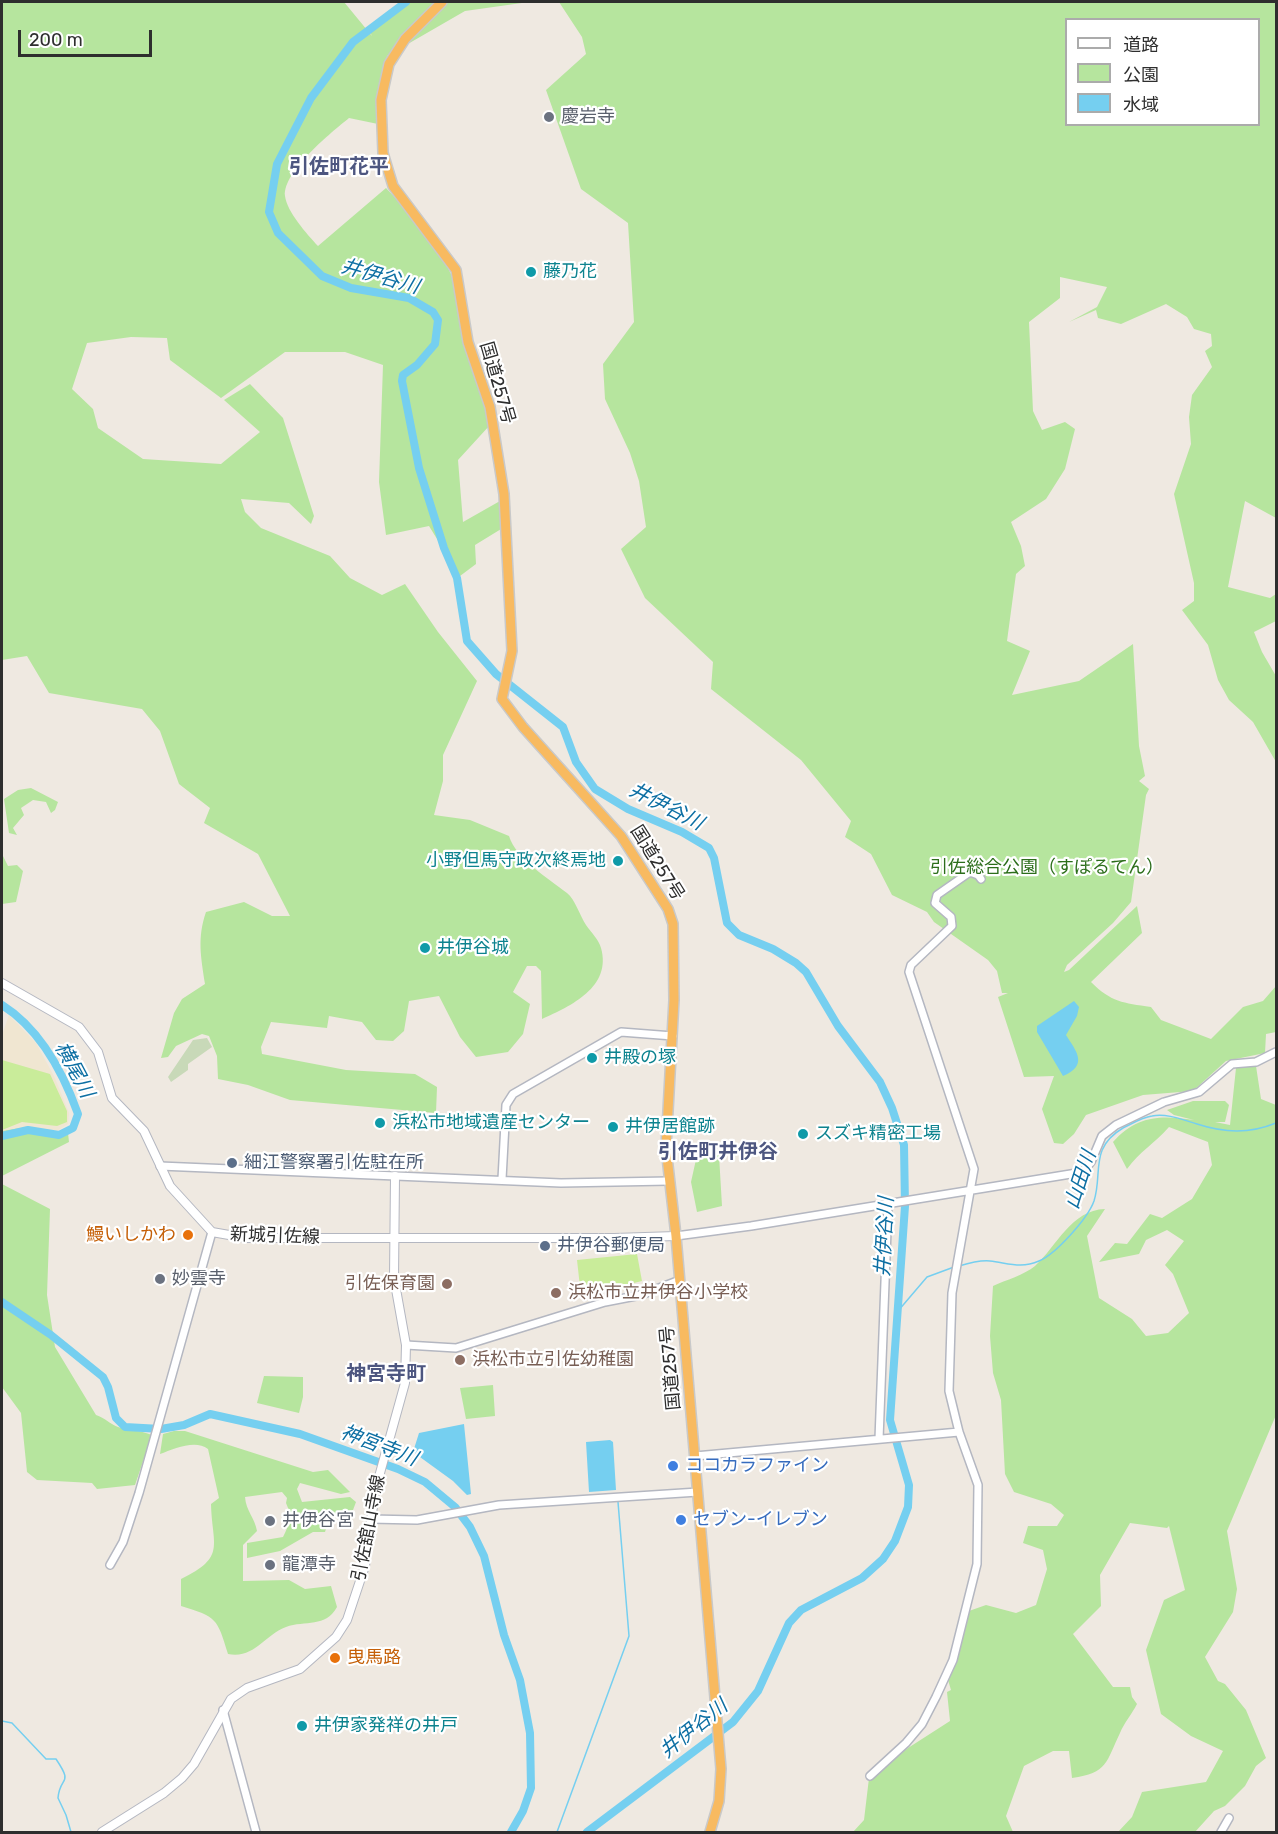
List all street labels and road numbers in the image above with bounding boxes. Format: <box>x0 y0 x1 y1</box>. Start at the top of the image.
street label: 国道257号 <box>475 339 519 427</box>
street label: 国道257号 <box>625 821 689 905</box>
street label: 新城引佐線 <box>230 1224 320 1248</box>
street label: 国道257号 <box>657 1325 685 1411</box>
street label: 引佐舘山寺線 <box>348 1473 390 1583</box>

